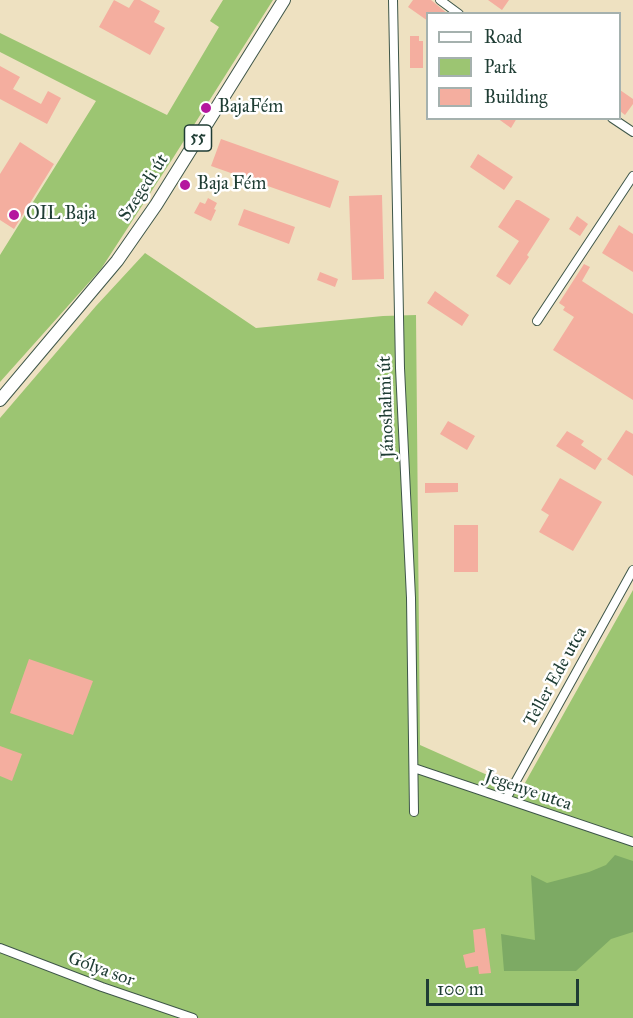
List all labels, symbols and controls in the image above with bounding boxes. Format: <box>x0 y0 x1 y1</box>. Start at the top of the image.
legend <box>426 12 621 120</box>
text: Road <box>484 26 522 48</box>
text: Park <box>484 56 517 78</box>
text: Building <box>484 86 547 108</box>
place label: BajaFém <box>218 97 283 119</box>
marker: BajaFém <box>199 101 213 115</box>
road number: 55 <box>184 125 212 151</box>
street label: Szegedi út <box>114 150 174 226</box>
place label: Baja Fém <box>197 174 266 196</box>
marker: Baja Fém <box>178 178 192 192</box>
place label: OIL Baja <box>26 204 96 226</box>
marker: OIL Baja <box>7 208 21 222</box>
street label: Jánoshalmi út <box>374 355 400 459</box>
street label: Teller Ede utca <box>520 623 592 731</box>
street label: Jegenye utca <box>482 766 574 816</box>
street label: Gólya sor <box>65 948 137 992</box>
scale bar <box>429 967 582 1005</box>
text: 100 m <box>437 978 484 1000</box>

